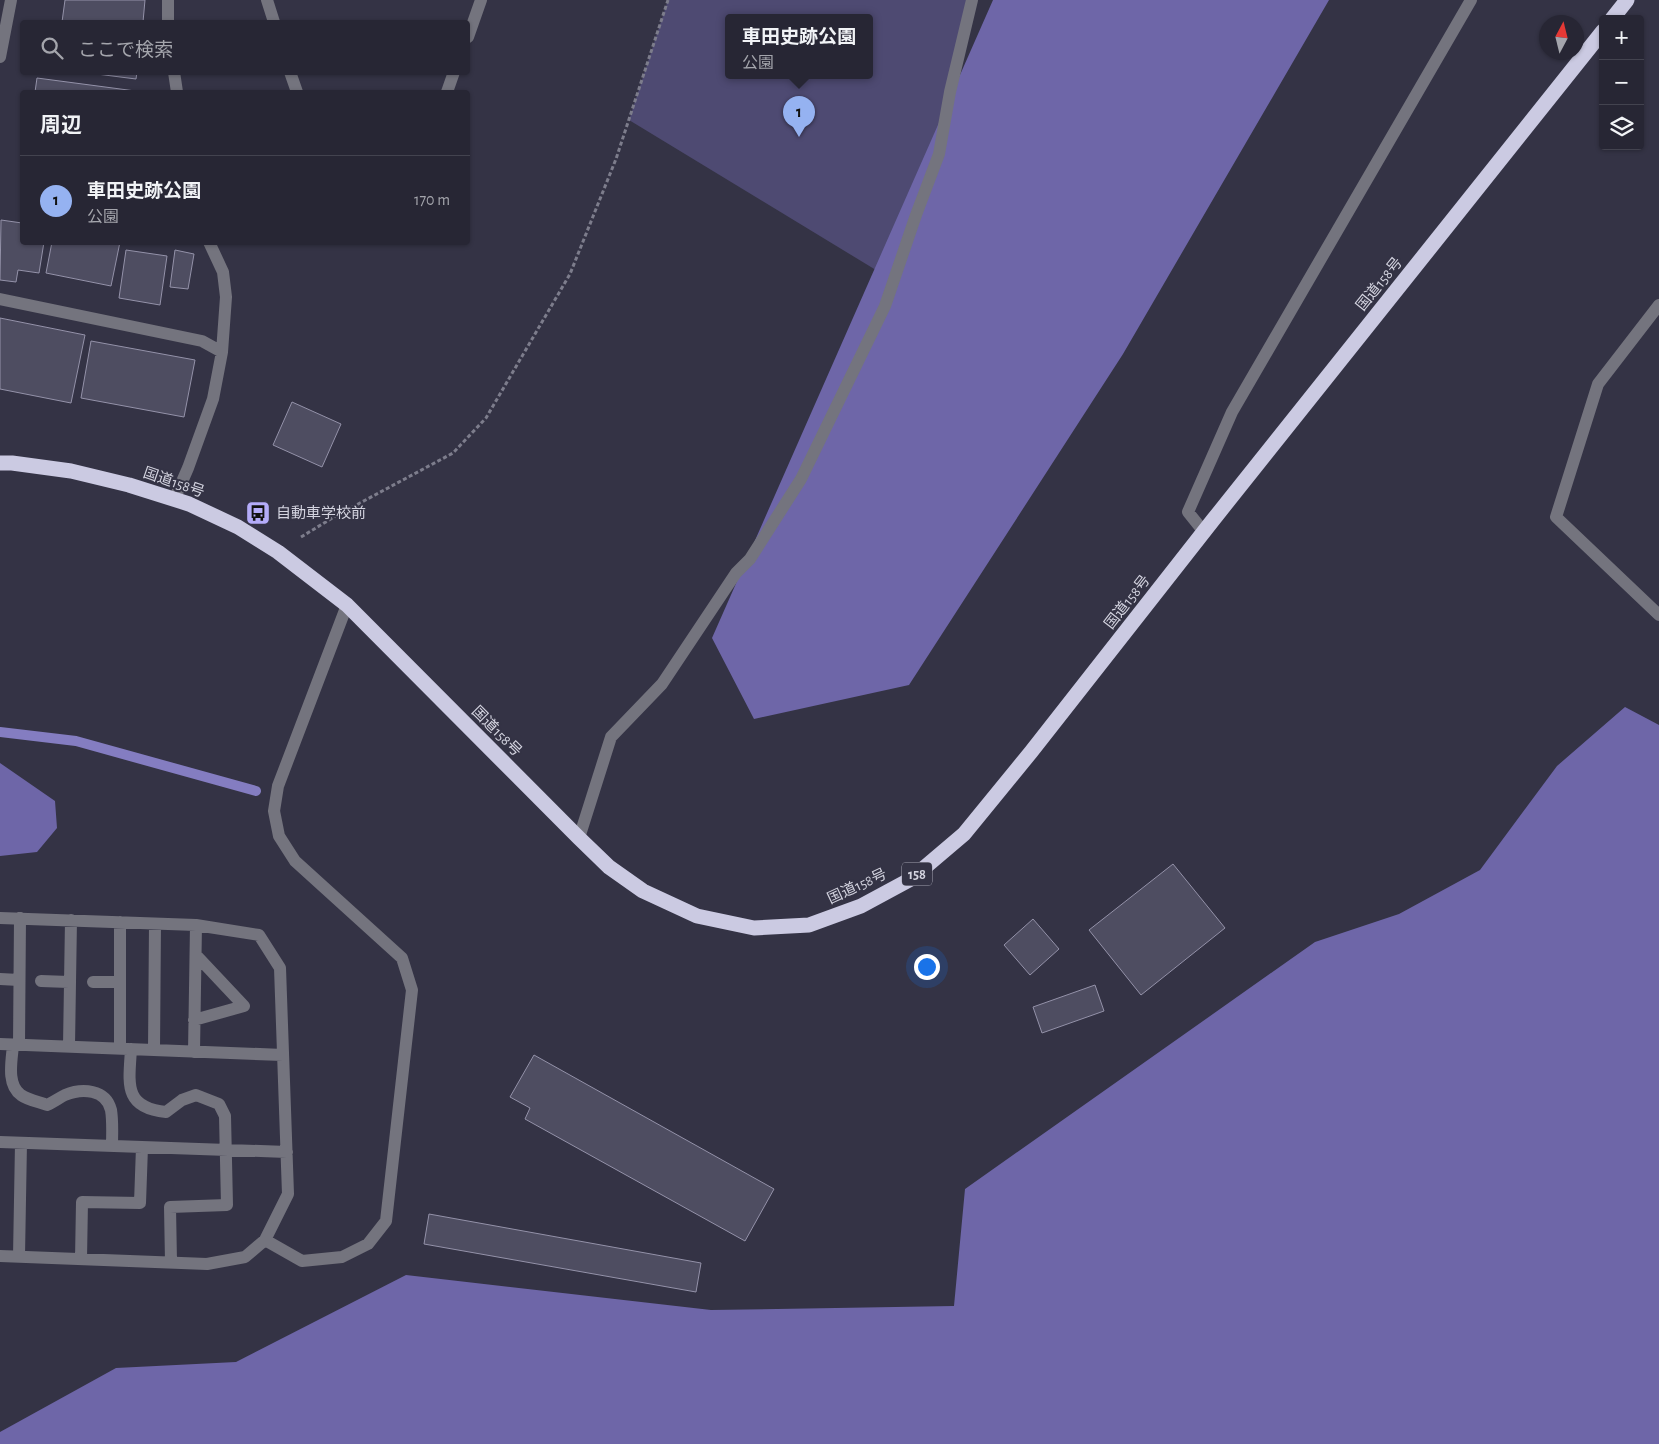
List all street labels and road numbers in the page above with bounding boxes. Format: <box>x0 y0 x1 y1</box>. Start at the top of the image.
street label: 国道158号 <box>1353 254 1405 314</box>
street label: 国道158号 <box>141 464 207 500</box>
street label: 国道158号 <box>1101 572 1153 632</box>
street label: 国道158号 <box>469 703 525 759</box>
road number: 158 <box>902 862 932 886</box>
street label: 国道158号 <box>825 865 889 907</box>

